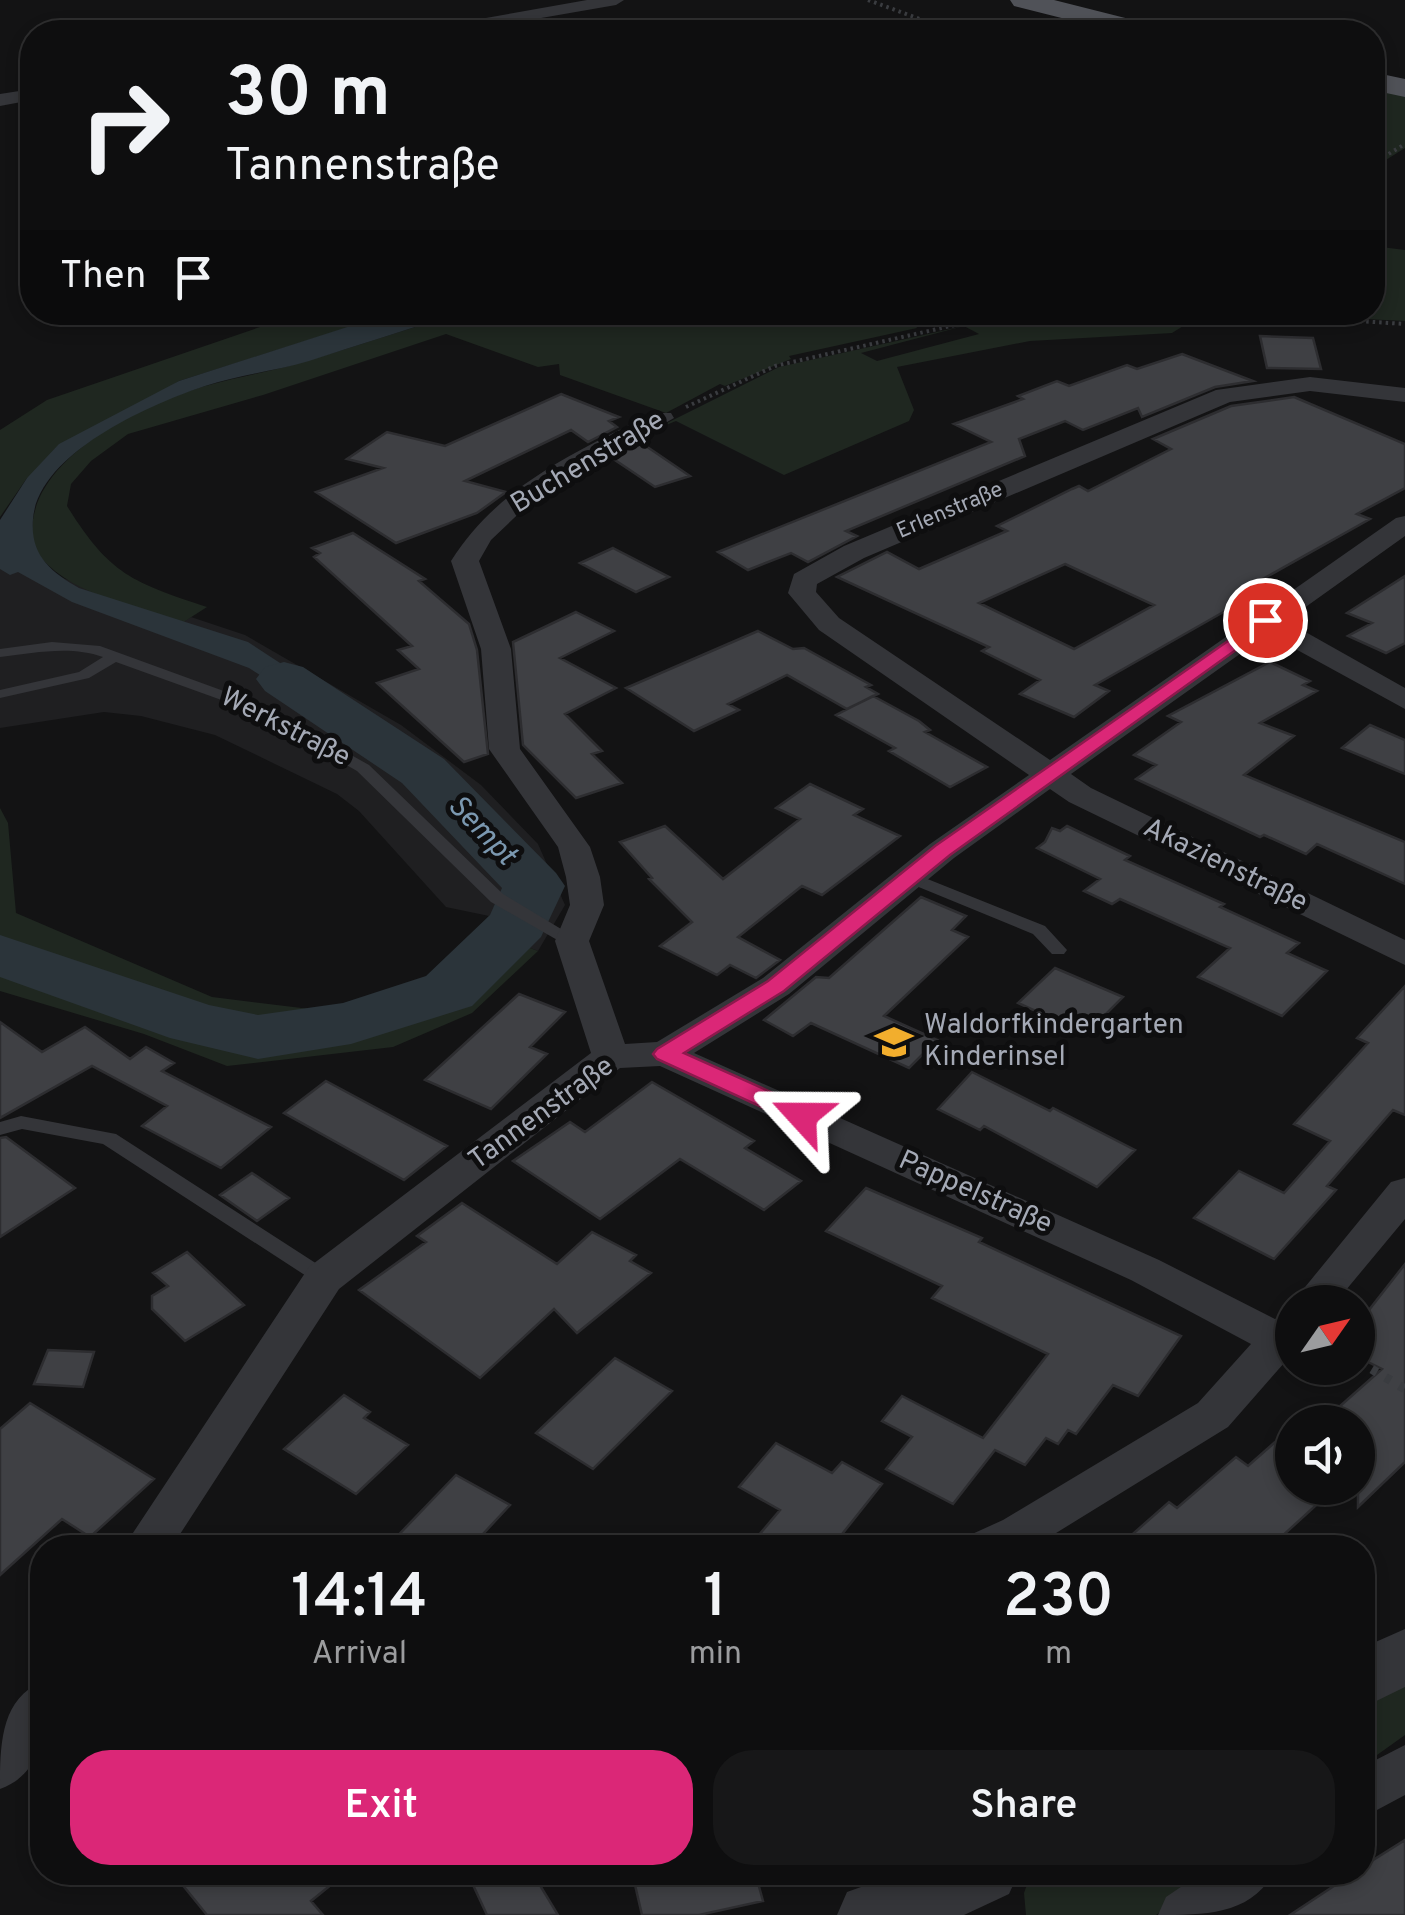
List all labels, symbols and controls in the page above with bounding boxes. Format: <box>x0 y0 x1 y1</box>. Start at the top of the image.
text: 30 m <box>225 52 391 141</box>
icon: right <box>60 60 190 190</box>
text: Tannenstraße <box>225 139 500 196</box>
icon: arrive <box>166 250 221 305</box>
text: Then <box>60 253 146 302</box>
street label: Buchenstraße <box>505 403 671 523</box>
street label: Erlenstraße <box>893 477 1007 545</box>
pin <box>1223 578 1308 663</box>
icon: arrive <box>1238 593 1293 648</box>
street label: Werkstraße <box>214 680 356 776</box>
water label: Sempt <box>439 788 524 875</box>
street label: Akazienstraße <box>1137 811 1313 921</box>
place label: Waldorfkindergarten Kinderinsel <box>924 1008 1184 1076</box>
school or university icon: Waldorfkindergarten Kinderinsel <box>873 1021 915 1063</box>
street label: Tannenstraße <box>462 1049 622 1179</box>
position arrow <box>750 1064 854 1168</box>
street label: Pappelstraße <box>893 1143 1057 1243</box>
north arrow <box>1275 1285 1375 1385</box>
map controls <box>1275 1285 1375 1505</box>
button: sound <box>1275 1405 1375 1505</box>
text: 14:14 <box>291 1562 428 1638</box>
text: 1 <box>704 1562 727 1638</box>
text: 230 <box>1003 1562 1114 1638</box>
text: Arrival <box>312 1635 407 1675</box>
text: min <box>689 1635 742 1675</box>
text: m <box>1045 1635 1072 1675</box>
button: Exit <box>70 1750 693 1865</box>
button: Share <box>713 1750 1335 1865</box>

